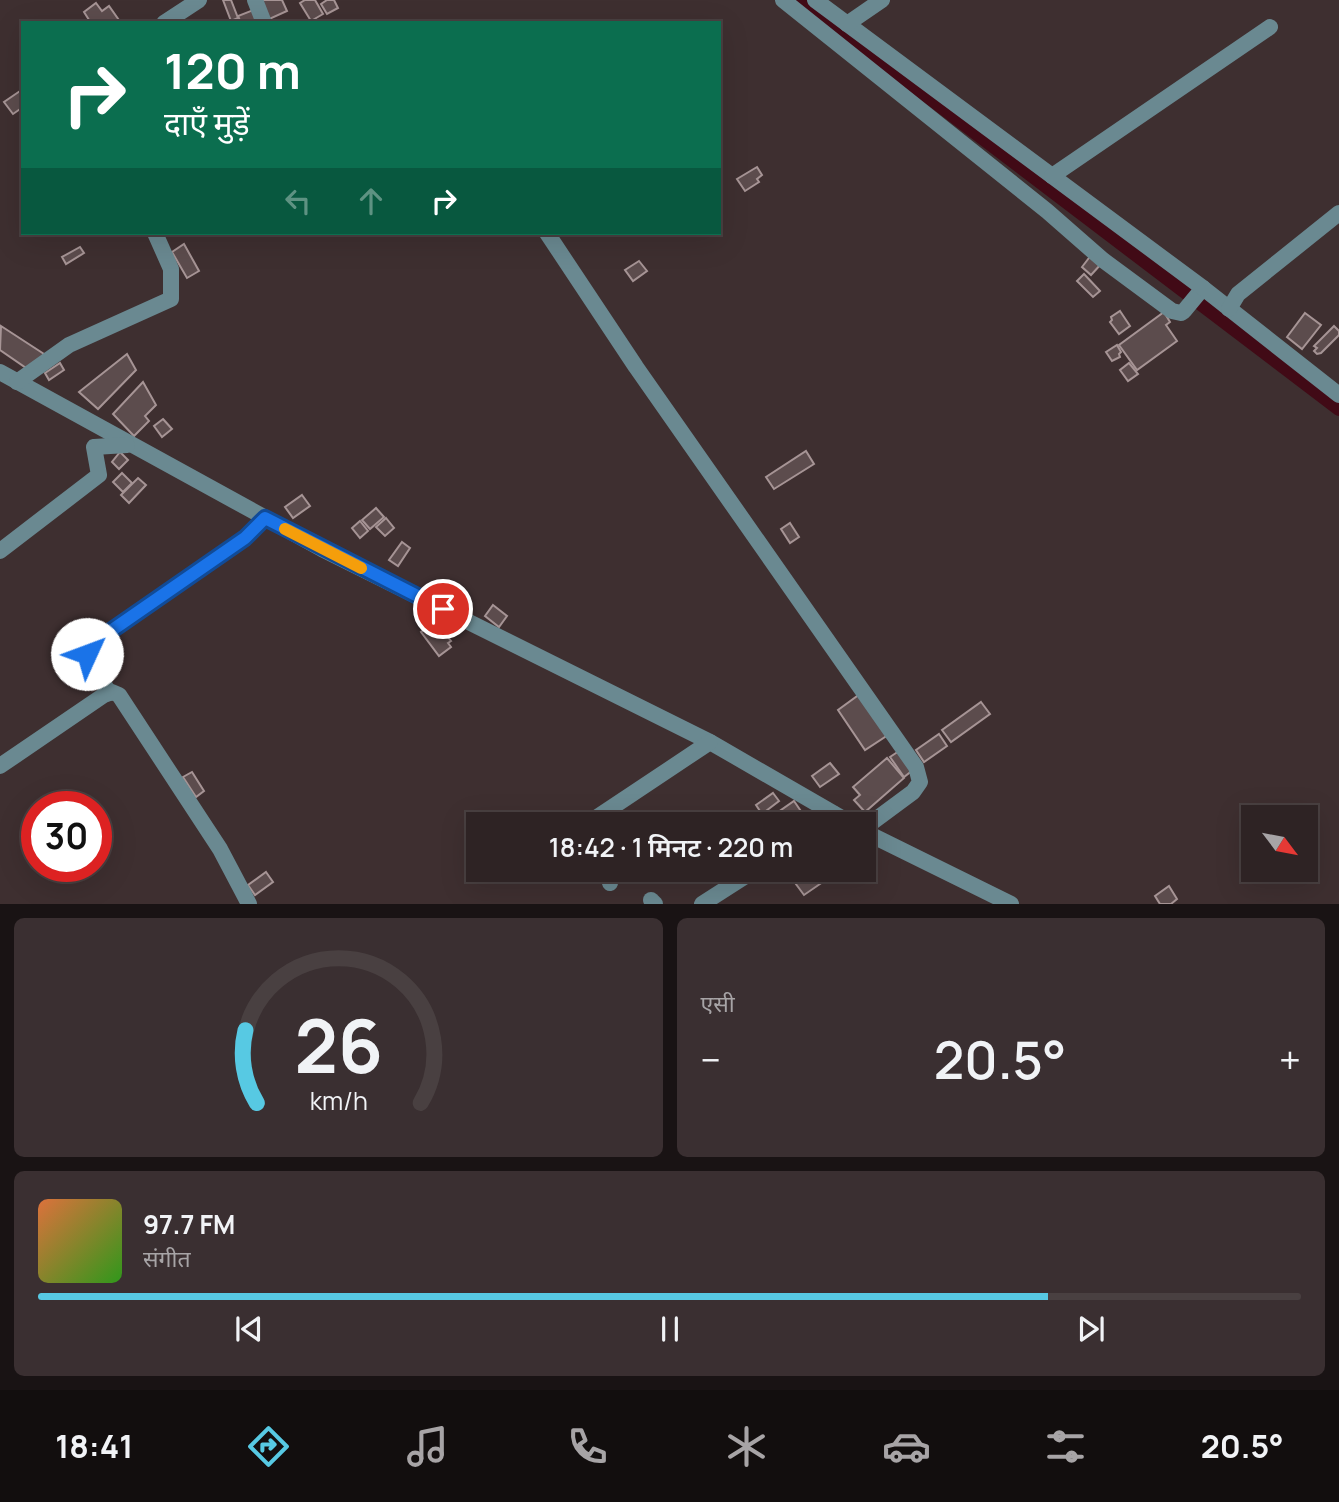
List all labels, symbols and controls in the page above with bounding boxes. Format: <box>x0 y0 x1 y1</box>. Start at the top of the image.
text: 120 m <box>164 37 301 104</box>
icon: right <box>49 49 140 140</box>
text: दाएँ मुड़ें <box>164 101 250 145</box>
icon: left <box>279 182 317 220</box>
icon: ahead <box>352 182 390 220</box>
icon: right <box>425 182 463 220</box>
pin <box>413 579 473 639</box>
icon: arrive <box>424 590 462 628</box>
position arrow <box>50 617 124 691</box>
speed limit sign: 30 <box>21 791 112 882</box>
north arrow <box>1241 805 1318 882</box>
map controls <box>1241 805 1318 882</box>
text: 18:42 · 1 मिनट · 220 m <box>549 829 793 865</box>
text: एसी <box>701 987 735 1019</box>
text: 26 <box>294 996 383 1096</box>
text: 20.5° <box>934 1024 1066 1095</box>
text: − <box>701 1033 721 1085</box>
text: + <box>1279 1033 1301 1085</box>
text: km/h <box>309 1083 367 1118</box>
text: 97.7 FM <box>143 1206 235 1242</box>
text: संगीत <box>143 1242 191 1274</box>
icon: previous <box>230 1310 268 1348</box>
icon: pause <box>651 1310 689 1348</box>
icon: next <box>1072 1310 1110 1348</box>
icon: directions <box>244 1422 293 1471</box>
icon: music <box>403 1422 452 1471</box>
icon: phone <box>563 1422 612 1471</box>
icon: climate <box>722 1422 771 1471</box>
icon: car <box>882 1422 931 1471</box>
icon: filters <box>1041 1422 1090 1471</box>
text: 18:41 <box>55 1424 133 1468</box>
text: 20.5° <box>1201 1424 1284 1468</box>

